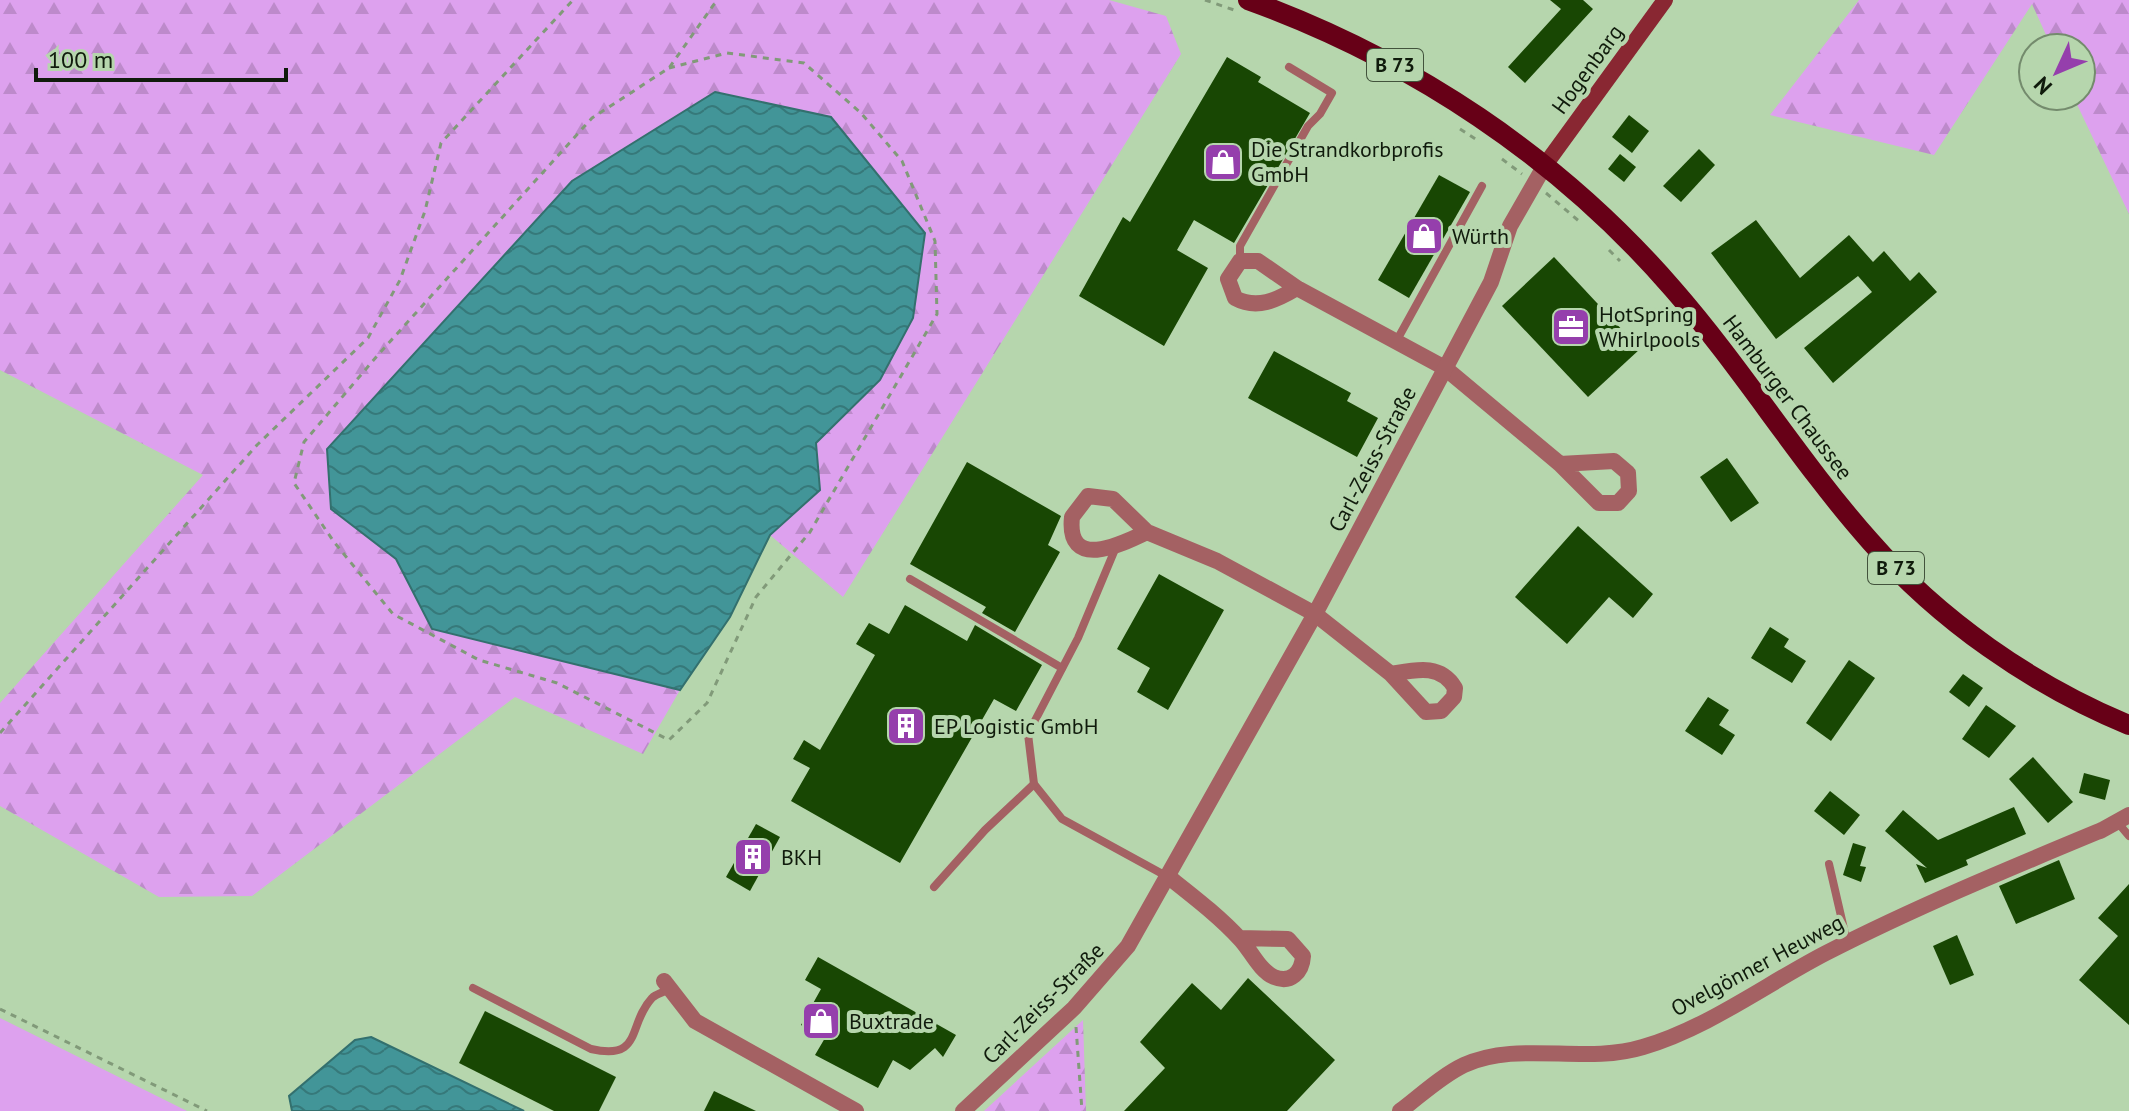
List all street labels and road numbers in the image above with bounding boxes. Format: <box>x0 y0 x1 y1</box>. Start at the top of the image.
street label: Hogenbarg <box>1545 19 1629 119</box>
road number: B 73 <box>1367 49 1423 81</box>
street label: Hamburger Chaussee <box>1717 309 1859 485</box>
street label: Carl-Zeiss-Straße <box>1322 381 1422 537</box>
road number: B 73 <box>1868 552 1924 584</box>
street label: Ovelgönner Heuweg <box>1666 908 1848 1022</box>
street label: Carl-Zeiss-Straße <box>976 936 1110 1070</box>

